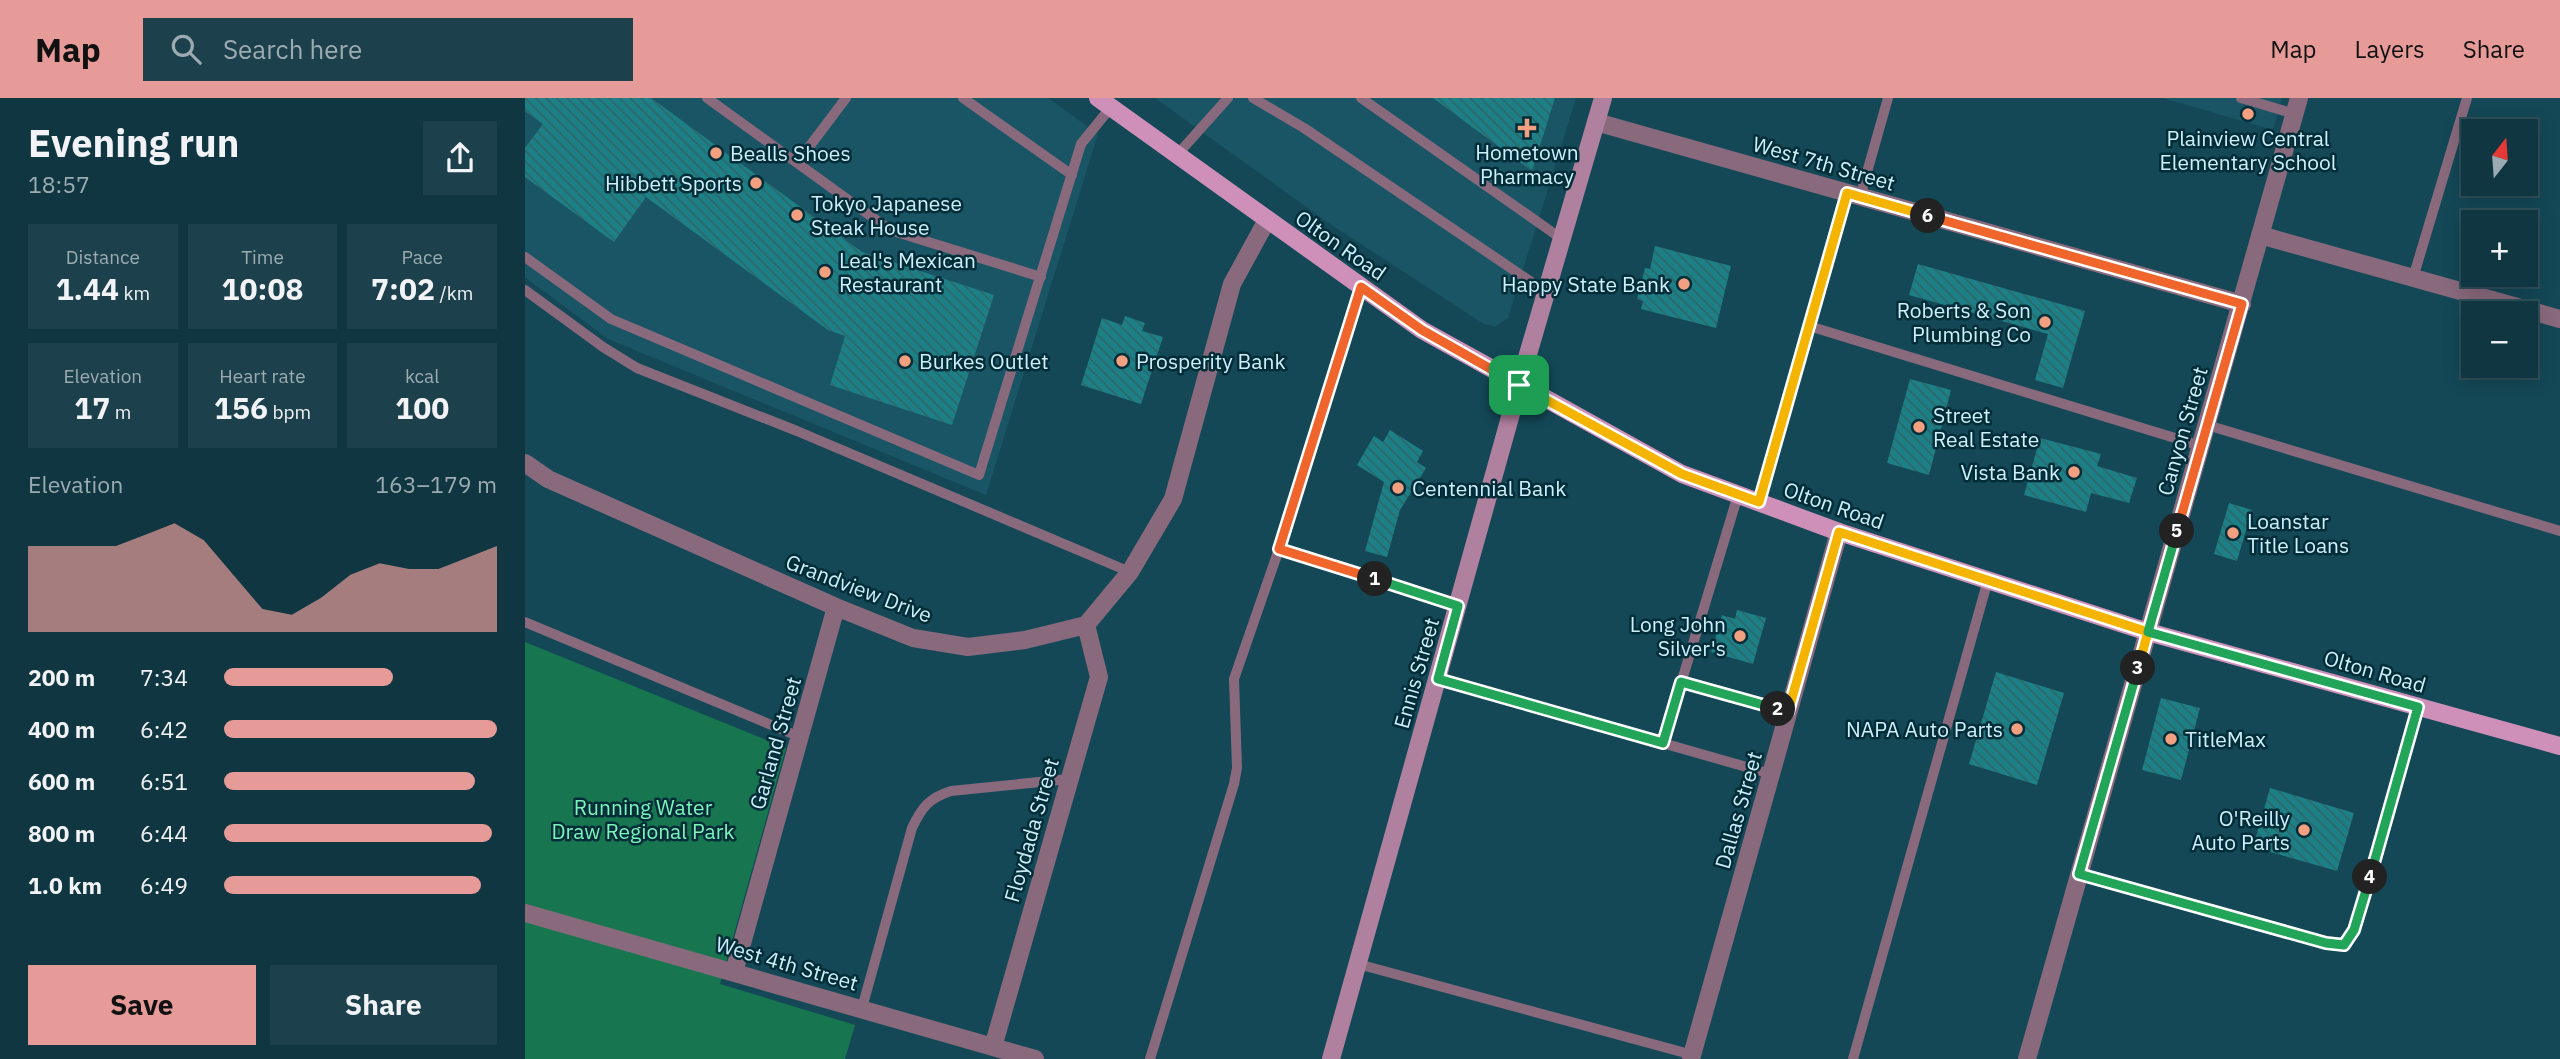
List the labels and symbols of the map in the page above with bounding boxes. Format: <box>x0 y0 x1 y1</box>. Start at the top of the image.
marker: Plainview Central Elementary School <box>2240 106 2256 122</box>
north arrow <box>2461 119 2537 196</box>
marker: Hometown Pharmacy <box>1519 120 1535 136</box>
place label: Plainview Central Elementary School <box>2159 124 2337 176</box>
street label: West 7th Street <box>1750 129 1898 197</box>
place label: Hometown Pharmacy <box>1475 138 1579 190</box>
place label: Bealls Shoes <box>730 139 851 167</box>
marker: Bealls Shoes <box>708 145 724 161</box>
place label: Hibbett Sports <box>605 169 742 197</box>
marker: Hibbett Sports <box>748 175 764 191</box>
place label: Tokyo Japanese Steak House <box>811 189 962 241</box>
pin: 6 <box>1911 198 1945 234</box>
street label: Olton Road <box>1290 204 1392 286</box>
marker: Tokyo Japanese Steak House <box>789 207 805 223</box>
place label: Leal's Mexican Restaurant <box>839 246 976 298</box>
marker: Leal's Mexican Restaurant <box>817 264 833 280</box>
place label: Happy State Bank <box>1502 270 1670 298</box>
marker: Happy State Bank <box>1676 276 1692 292</box>
place label: Roberts & Son Plumbing Co <box>1897 296 2031 348</box>
marker: Roberts & Son Plumbing Co <box>2037 314 2053 330</box>
place label: Burkes Outlet <box>919 347 1049 375</box>
place label: Prosperity Bank <box>1136 347 1286 375</box>
marker: Burkes Outlet <box>897 353 913 369</box>
marker: Prosperity Bank <box>1114 353 1130 369</box>
pin <box>1489 355 1549 415</box>
street label: Canyon Street <box>2150 363 2214 499</box>
place label: Street Real Estate <box>1933 401 2039 453</box>
marker: Street Real Estate <box>1911 419 1927 435</box>
place label: Vista Bank <box>1960 458 2060 486</box>
marker: Vista Bank <box>2066 464 2082 480</box>
place label: Centennial Bank <box>1412 474 1566 502</box>
street label: Olton Road <box>1780 475 1888 535</box>
marker: Centennial Bank <box>1390 480 1406 496</box>
place label: Loanstar Title Loans <box>2247 507 2349 559</box>
pin: 5 <box>2159 514 2195 548</box>
marker: Loanstar Title Loans <box>2225 525 2241 541</box>
street label: Grandview Drive <box>782 547 936 629</box>
pin: 1 <box>1357 561 1393 596</box>
place label: Long John Silver's <box>1630 610 1726 662</box>
street label: Ennis Street <box>1387 614 1445 732</box>
marker: Long John Silver's <box>1732 628 1748 644</box>
street label: Olton Road <box>2321 643 2429 699</box>
pin: 3 <box>2121 650 2155 686</box>
street label: Garland Street <box>743 673 807 813</box>
pin: 2 <box>1761 692 1795 726</box>
place label: NAPA Auto Parts <box>1846 715 2003 743</box>
marker: NAPA Auto Parts <box>2009 721 2025 737</box>
place label: TitleMax <box>2185 725 2266 753</box>
marker: TitleMax <box>2163 731 2179 747</box>
street label: Dallas Street <box>1708 748 1768 872</box>
street label: Floydada Street <box>997 755 1065 905</box>
park label: Running Water Draw Regional Park <box>551 793 735 845</box>
place label: O'Reilly Auto Parts <box>2191 804 2291 856</box>
marker: O'Reilly Auto Parts <box>2296 822 2312 838</box>
pin: 4 <box>2353 860 2387 894</box>
street label: West 4th Street <box>713 929 861 997</box>

